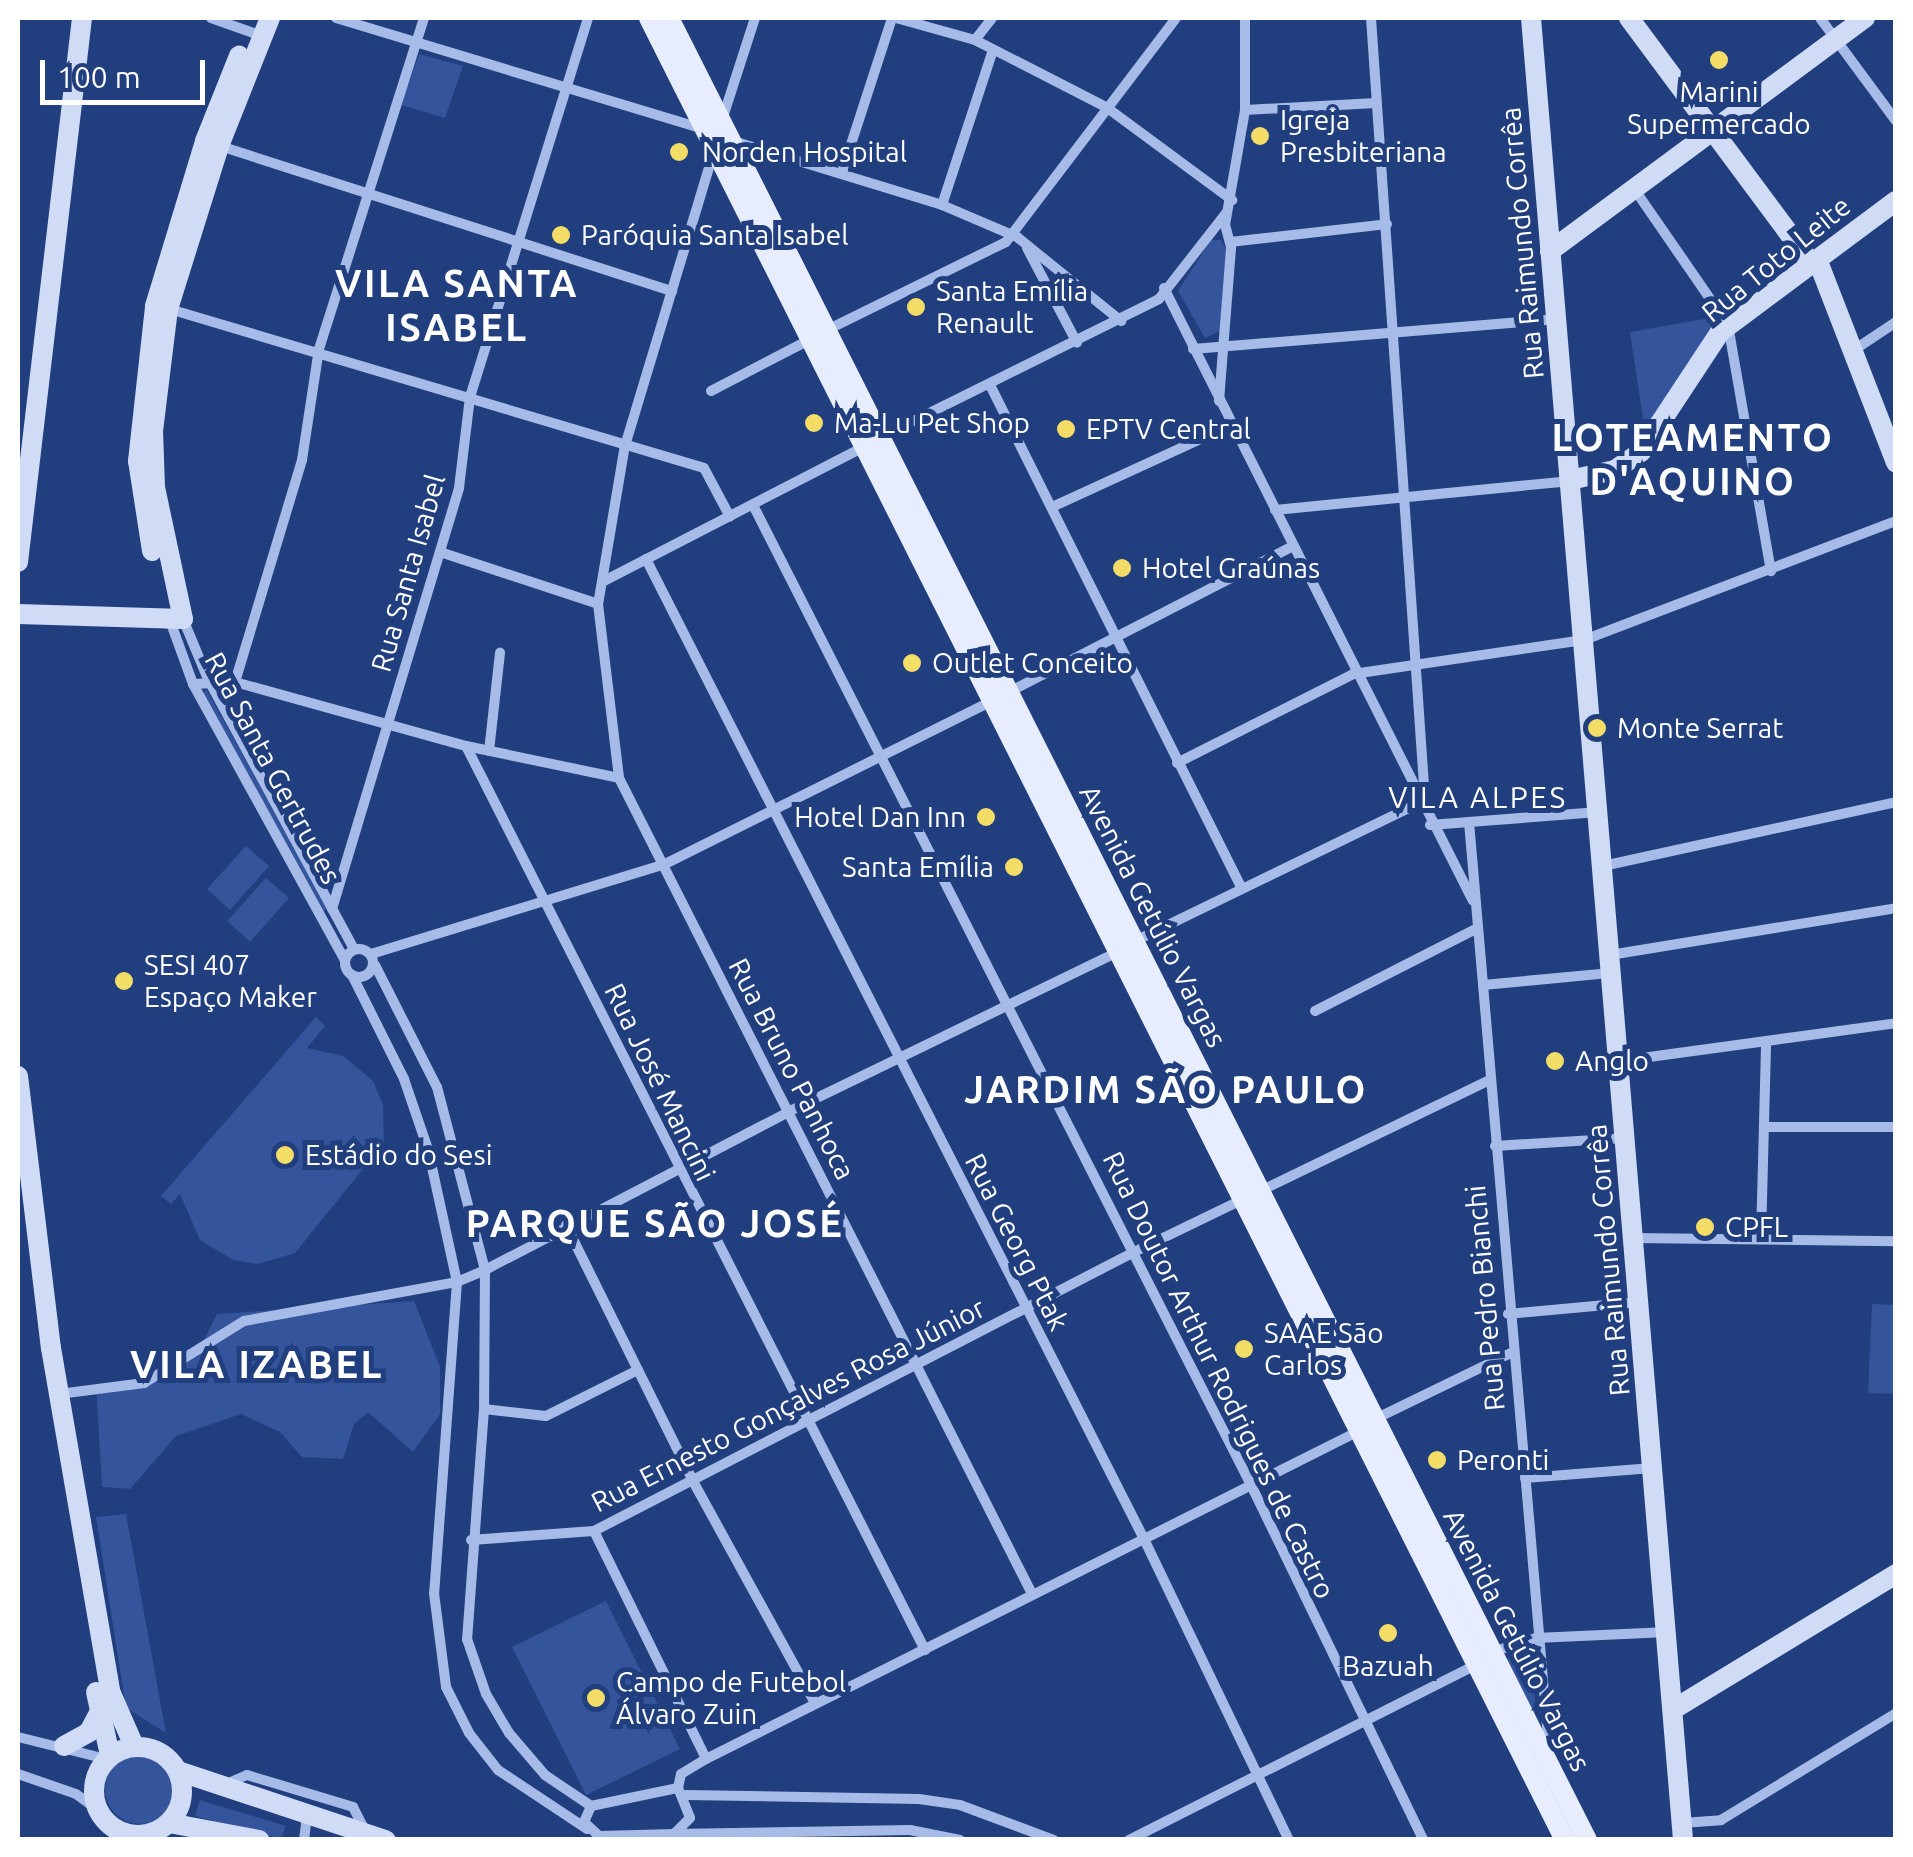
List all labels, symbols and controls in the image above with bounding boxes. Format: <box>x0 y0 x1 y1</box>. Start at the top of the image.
scale bar <box>45 40 210 102</box>
marker: Marini Supermercado <box>1708 49 1730 71</box>
text: 100 m <box>57 60 141 94</box>
place label: Marini Supermercado <box>1627 75 1811 141</box>
place label: Igreja Presbiteriana <box>1280 103 1447 169</box>
street label: Rua Raimundo Corrêa <box>1493 106 1551 380</box>
marker: Igreja Presbiteriana <box>1249 125 1271 147</box>
place label: Norden Hospital <box>702 135 907 169</box>
marker: Norden Hospital <box>666 139 692 165</box>
street label: Rua Toto Leite <box>1695 189 1857 329</box>
place label: Paróquia Santa Isabel <box>581 218 849 252</box>
marker: Paróquia Santa Isabel <box>550 224 572 246</box>
district label: VILA SANTA ISABEL <box>335 261 579 350</box>
place label: Santa Emília Renault <box>936 274 1088 340</box>
marker: Santa Emília Renault <box>905 296 927 318</box>
place label: Ma-Lu Pet Shop <box>834 406 1030 440</box>
marker: Ma-Lu Pet Shop <box>803 412 825 434</box>
place label: EPTV Central <box>1086 412 1251 446</box>
district label: LOTEAMENTO D'AQUINO <box>1551 415 1835 504</box>
marker: EPTV Central <box>1055 418 1077 440</box>
street label: Rua Santa Isabel <box>364 470 452 676</box>
place label: Hotel Graúnas <box>1142 551 1320 585</box>
marker: Hotel Graúnas <box>1111 557 1133 579</box>
place label: Outlet Conceito <box>932 646 1133 680</box>
street label: Rua Santa Gertrudes <box>198 647 348 889</box>
marker: Outlet Conceito <box>901 652 923 674</box>
place label: Monte Serrat <box>1617 711 1783 745</box>
marker: Monte Serrat <box>1586 717 1608 739</box>
street label: Avenida Getúlio Vargas <box>1072 779 1234 1053</box>
district label: VILA ALPES <box>1388 779 1568 815</box>
place label: Hotel Dan Inn <box>794 800 966 834</box>
marker: Hotel Dan Inn <box>975 806 997 828</box>
place label: Santa Emília <box>842 850 994 884</box>
marker: Santa Emília <box>1003 856 1025 878</box>
place label: SESI 407 Espaço Maker <box>144 948 317 1014</box>
street label: Rua Bruno Panhoca <box>722 953 862 1185</box>
marker: SESI 407 Espaço Maker <box>113 970 135 992</box>
street label: Rua José Mancini <box>598 978 722 1186</box>
place label: Anglo <box>1575 1044 1649 1078</box>
marker: Anglo <box>1544 1050 1566 1072</box>
district label: JARDIM SÃO PAULO <box>964 1067 1368 1113</box>
street label: Rua Raimundo Corrêa <box>1579 1123 1637 1397</box>
place label: Estádio do Sesi <box>305 1138 492 1172</box>
marker: Estádio do Sesi <box>274 1144 296 1166</box>
street label: Rua Doutor Arthur Rodrigues de Castro <box>1096 1146 1342 1604</box>
street label: Rua Georg Ptak <box>958 1148 1076 1336</box>
street label: Rua Pedro Bianchi <box>1458 1184 1512 1412</box>
district label: PARQUE SÃO JOSÉ <box>466 1201 844 1247</box>
place label: CPFL <box>1725 1210 1788 1244</box>
marker: CPFL <box>1694 1216 1716 1238</box>
street label: Rua Ernesto Gonçalves Rosa Júnior <box>586 1291 990 1519</box>
place label: SAAE São Carlos <box>1264 1316 1384 1382</box>
marker: SAAE São Carlos <box>1233 1338 1255 1360</box>
district label: VILA IZABEL <box>130 1342 384 1388</box>
place label: Peronti <box>1457 1443 1549 1477</box>
marker: Peronti <box>1426 1449 1448 1471</box>
street label: Avenida Getúlio Vargas <box>1436 1503 1598 1777</box>
marker: Bazuah <box>1377 1622 1399 1644</box>
place label: Bazuah <box>1342 1649 1434 1683</box>
place label: Campo de Futebol Álvaro Zuin <box>616 1665 846 1731</box>
marker: Campo de Futebol Álvaro Zuin <box>585 1687 607 1709</box>

